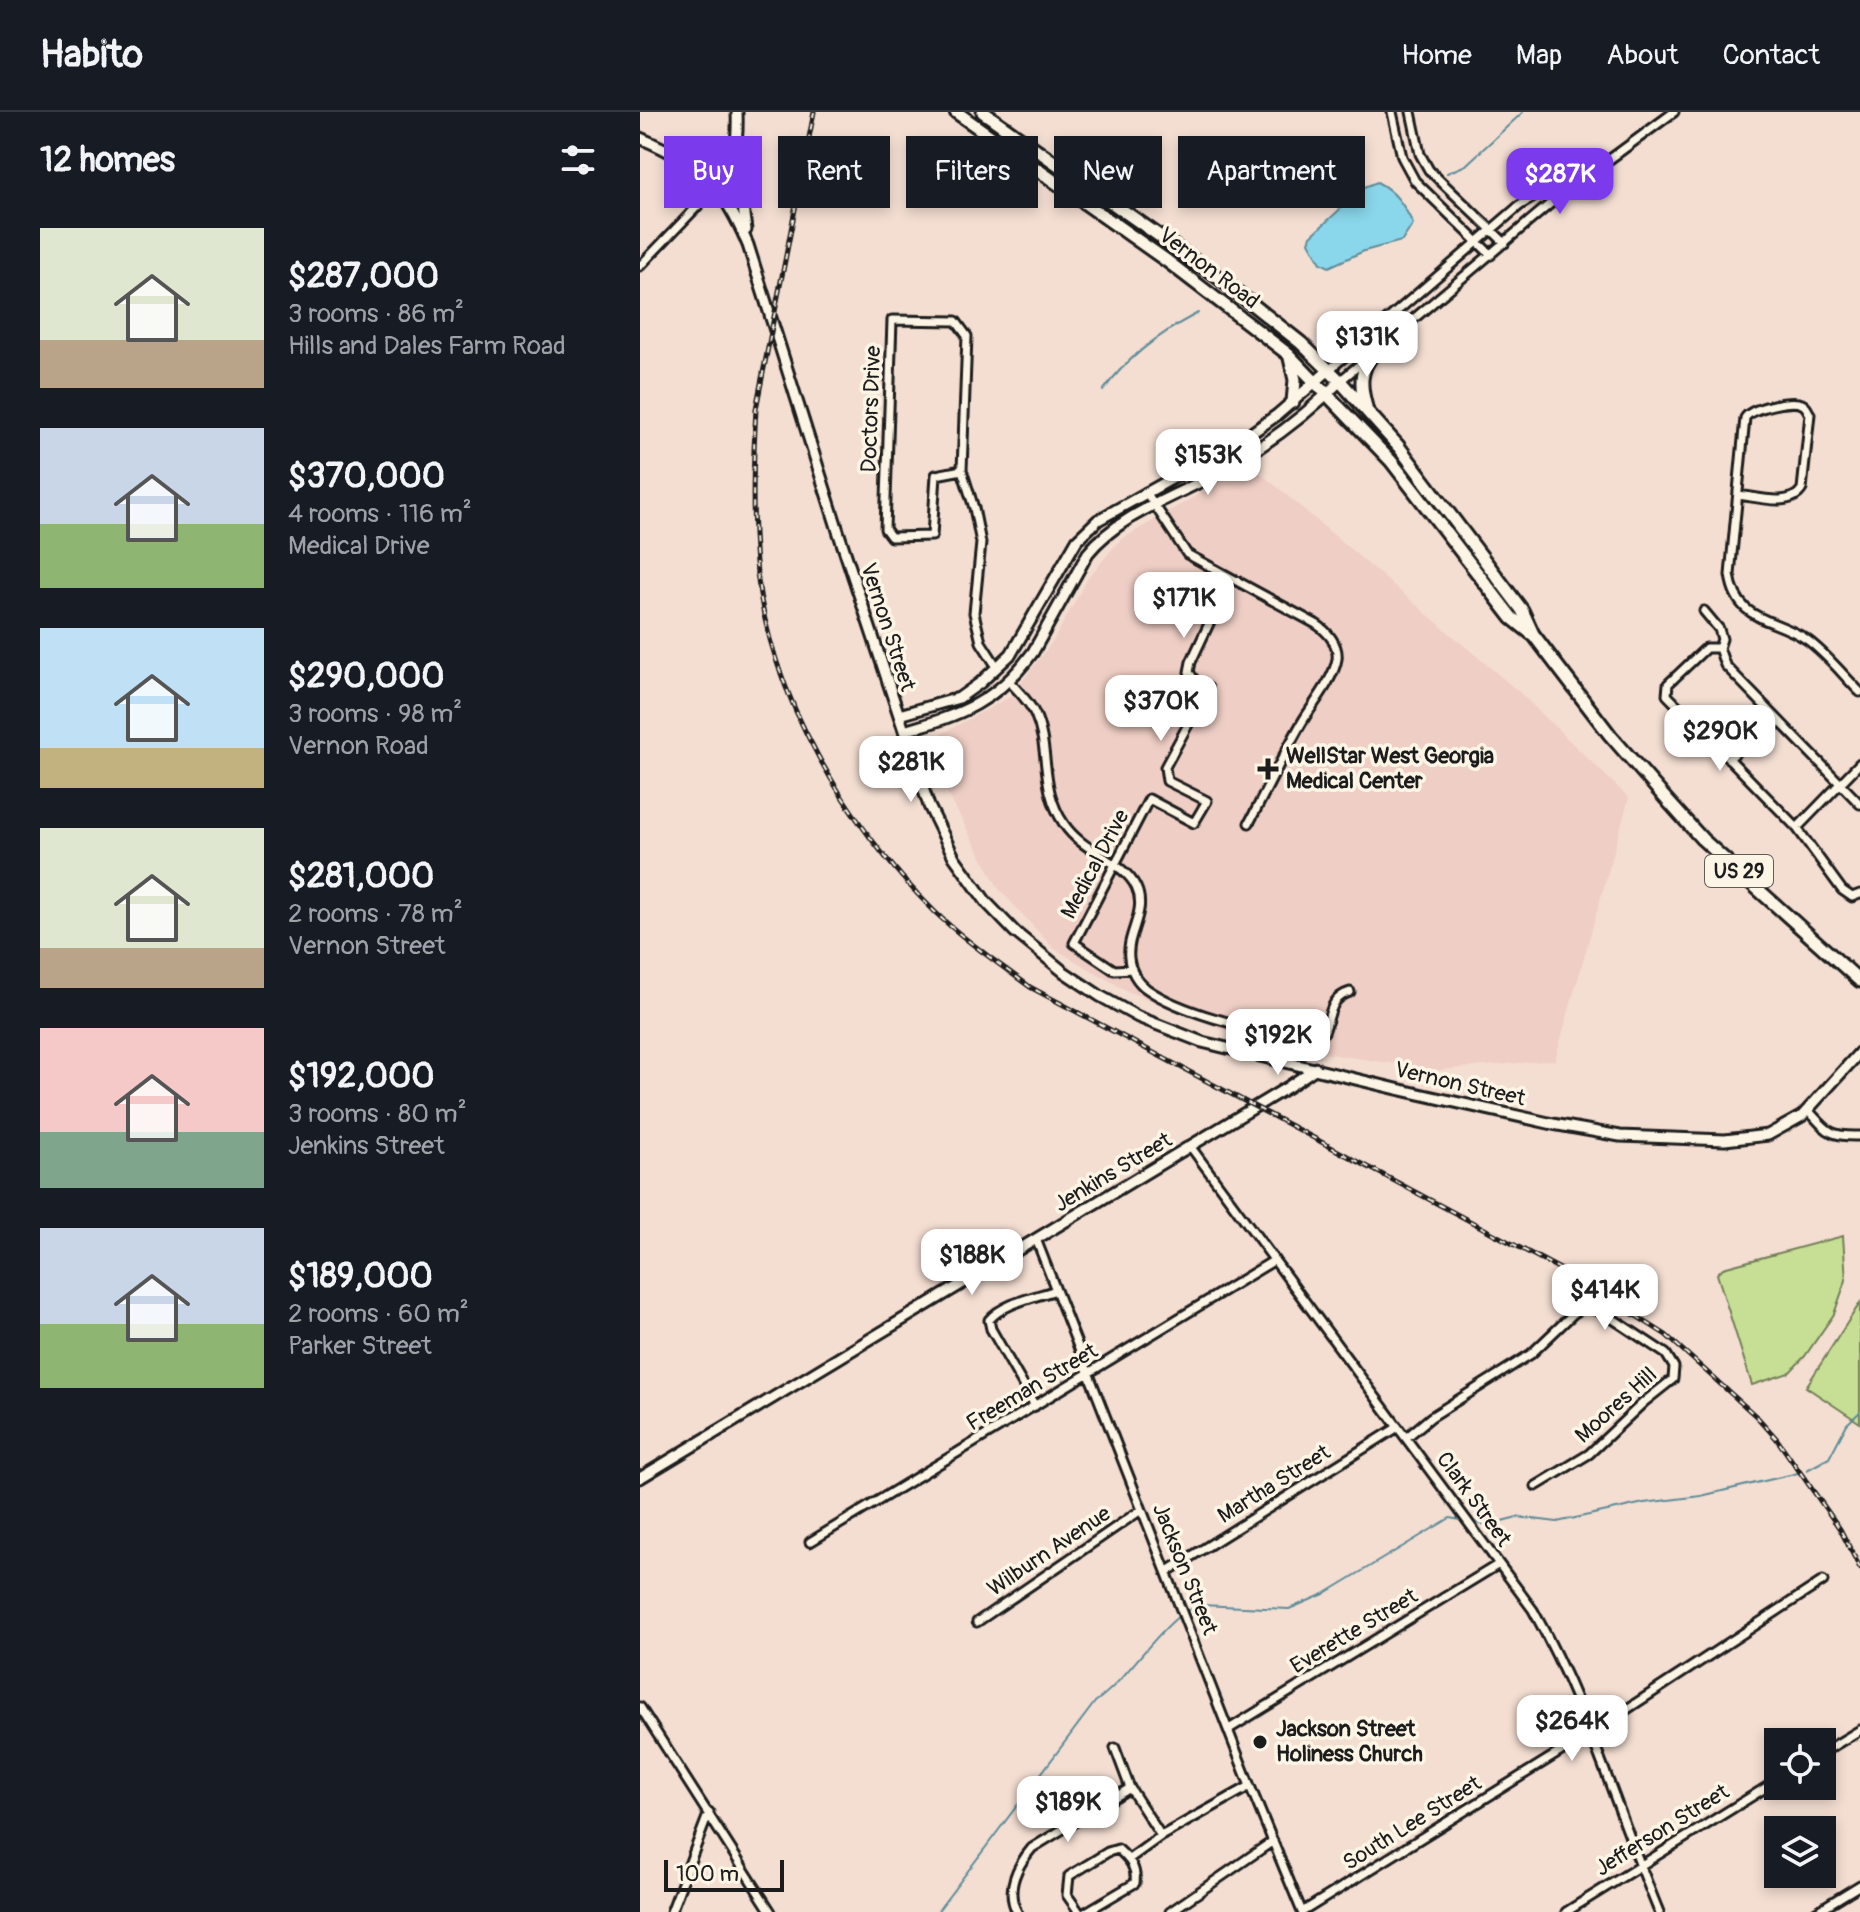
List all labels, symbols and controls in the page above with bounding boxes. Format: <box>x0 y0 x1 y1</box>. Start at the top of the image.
text: Habito <box>40 31 143 79</box>
text: Home <box>1401 38 1472 73</box>
text: Map <box>1516 38 1562 73</box>
text: About <box>1606 38 1679 73</box>
text: Contact <box>1723 38 1820 73</box>
chip: Buy <box>664 136 762 208</box>
chip: Rent <box>778 136 890 208</box>
chip: Filters <box>906 136 1038 208</box>
chip: New <box>1054 136 1162 208</box>
chip: Apartment <box>1178 136 1365 208</box>
icon: filters <box>556 138 600 182</box>
text: 12 homes <box>40 139 175 182</box>
pin: $287K <box>1504 148 1616 216</box>
text: $287K <box>1524 158 1596 190</box>
street label: Vernon Road <box>1153 221 1265 315</box>
text: $287,000 <box>288 255 439 298</box>
icon: home <box>104 260 200 356</box>
text: 3 rooms · 86 m² <box>288 298 464 330</box>
pin: $131K <box>1311 311 1423 379</box>
text: $131K <box>1335 321 1399 353</box>
text: Hills and Dales Farm Road <box>288 330 566 362</box>
street label: Doctors Drive <box>855 345 887 473</box>
pin: $153K <box>1152 429 1264 497</box>
text: $153K <box>1174 439 1242 471</box>
text: $370,000 <box>288 455 445 498</box>
icon: home <box>104 460 200 556</box>
text: 4 rooms · 116 m² <box>288 498 472 530</box>
text: Medical Drive <box>288 530 430 562</box>
street label: Vernon Street <box>854 559 922 695</box>
pin: $171K <box>1128 572 1240 640</box>
text: $171K <box>1152 582 1216 614</box>
text: $290,000 <box>288 655 444 698</box>
icon: home <box>104 660 200 756</box>
pin: $370K <box>1105 675 1217 743</box>
text: $370K <box>1123 685 1199 717</box>
text: 3 rooms · 98 m² <box>288 698 462 730</box>
pin: $290K <box>1664 705 1776 773</box>
text: $290K <box>1682 715 1758 747</box>
text: Vernon Road <box>288 730 429 762</box>
pin: $281K <box>855 736 967 804</box>
place label: WellStar West Georgia Medical Center <box>1286 742 1494 795</box>
text: $281K <box>877 746 945 778</box>
marker: WellStar West Georgia Medical Center <box>1257 758 1279 780</box>
street label: Medical Drive <box>1055 804 1136 923</box>
text: $281,000 <box>288 855 434 898</box>
road number: US 29 <box>1705 855 1773 887</box>
icon: home <box>104 860 200 956</box>
text: 2 rooms · 78 m² <box>288 898 463 930</box>
text: Vernon Street <box>288 930 445 962</box>
pin: $192K <box>1222 1009 1334 1077</box>
text: $192K <box>1244 1019 1312 1051</box>
text: $192,000 <box>288 1055 435 1098</box>
street label: Vernon Street <box>1392 1055 1528 1113</box>
icon: home <box>104 1060 200 1156</box>
text: 3 rooms · 80 m² <box>288 1098 467 1130</box>
street label: Jenkins Street <box>1049 1126 1177 1218</box>
text: Jenkins Street <box>288 1130 445 1162</box>
pin: $188K <box>916 1229 1028 1297</box>
text: $188K <box>939 1239 1005 1271</box>
text: $189,000 <box>288 1255 433 1298</box>
icon: home <box>104 1260 200 1356</box>
pin: $414K <box>1549 1264 1661 1332</box>
text: $414K <box>1570 1274 1640 1306</box>
text: 2 rooms · 60 m² <box>288 1298 469 1330</box>
text: Parker Street <box>288 1330 432 1362</box>
street label: Freeman Street <box>961 1337 1103 1437</box>
street label: Moores Hill <box>1569 1361 1663 1449</box>
street label: Martha Street <box>1212 1438 1336 1530</box>
street label: Clark Street <box>1430 1446 1518 1552</box>
street label: Wilburn Avenue <box>982 1499 1116 1602</box>
street label: Jackson Street <box>1146 1499 1224 1639</box>
street label: Everette Street <box>1285 1582 1423 1680</box>
pin: $264K <box>1516 1695 1628 1763</box>
text: $264K <box>1535 1705 1609 1737</box>
place label: Jackson Street Holiness Church <box>1276 1715 1423 1768</box>
map controls <box>1764 1728 1836 1888</box>
button: locate <box>1764 1728 1836 1800</box>
marker: Jackson Street Holiness Church <box>1251 1733 1269 1751</box>
street label: South Lee Street <box>1337 1769 1487 1877</box>
pin: $189K <box>1012 1776 1124 1844</box>
street label: Jefferson Street <box>1590 1778 1734 1882</box>
text: $189K <box>1035 1786 1101 1818</box>
button: layers <box>1764 1816 1836 1888</box>
scale bar <box>664 1856 784 1892</box>
text: 100 m <box>676 1860 739 1888</box>

